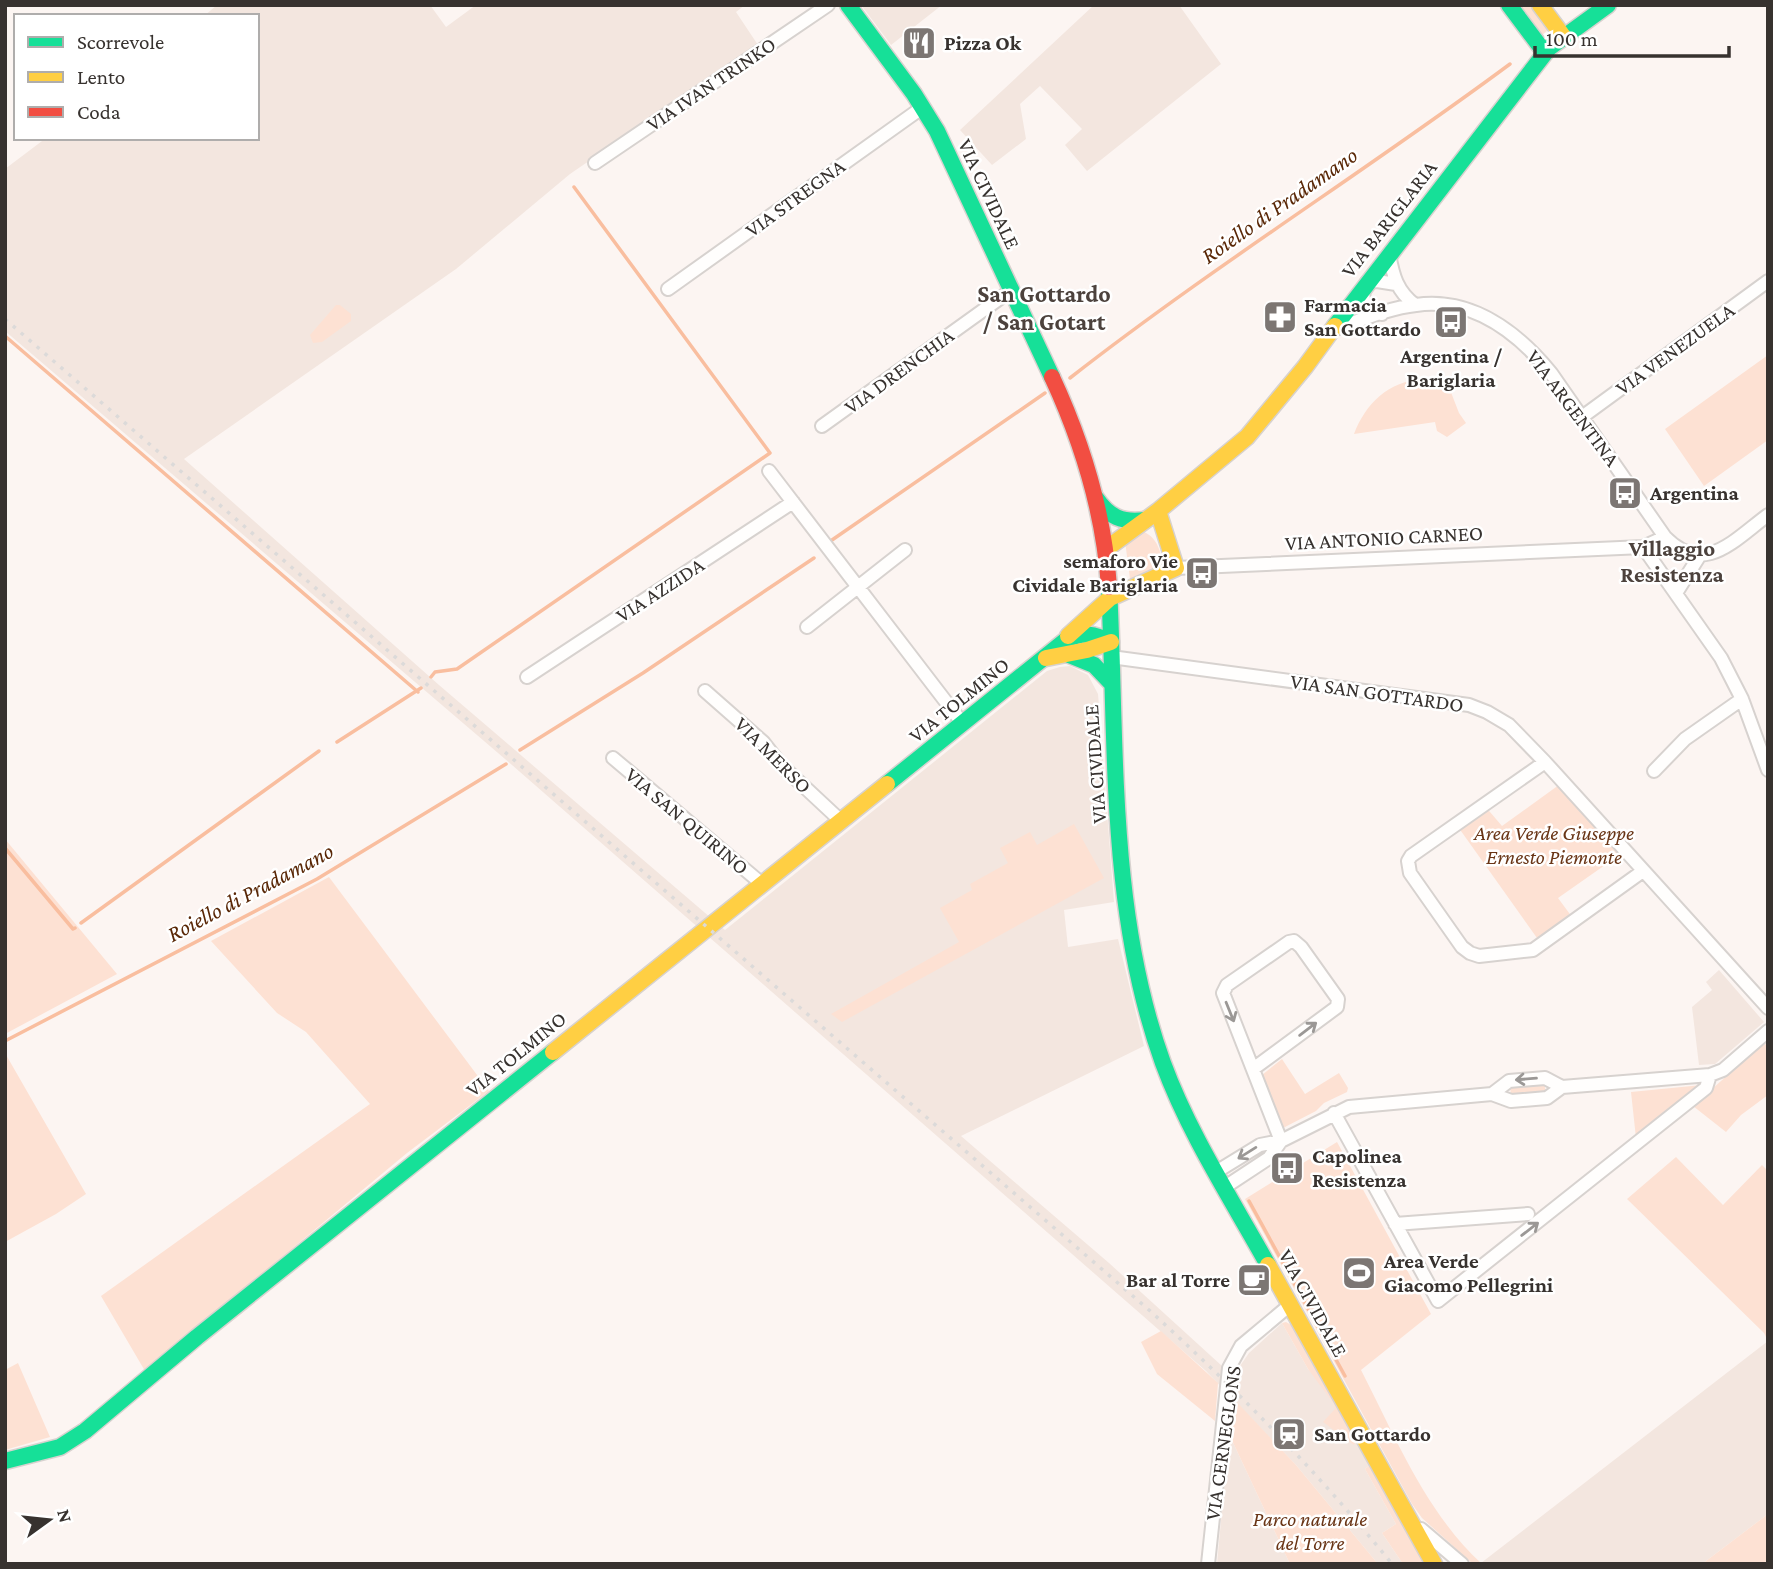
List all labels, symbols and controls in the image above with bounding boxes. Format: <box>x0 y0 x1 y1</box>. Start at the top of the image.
legend <box>14 14 259 140</box>
scale bar <box>1535 14 1729 58</box>
restaurant icon: Pizza Ok <box>900 24 938 62</box>
text: 100 m <box>1546 27 1598 51</box>
text: Scorrevole <box>77 30 164 54</box>
place label: Pizza Ok <box>944 31 1022 55</box>
street label: VIA IVAN TRINKO <box>642 32 780 136</box>
text: Lento <box>77 65 125 89</box>
text: Coda <box>77 100 121 124</box>
street label: VIA CIVIDALE <box>953 135 1025 253</box>
water label: Roiello di Pradamano <box>1196 141 1362 269</box>
street label: VIA STREGNA <box>741 154 850 242</box>
street label: VIA BARIGLARIA <box>1336 156 1442 282</box>
district label: San Gottardo / San Gotart <box>977 280 1111 335</box>
place label: Farmacia San Gottardo <box>1304 293 1421 341</box>
pharmacy icon: Farmacia San Gottardo <box>1261 298 1299 336</box>
street label: VIA VENEZUELA <box>1611 298 1739 400</box>
bus stop icon: Argentina / Bariglaria <box>1432 303 1470 341</box>
street label: VIA DRENCHIA <box>840 323 958 419</box>
place label: Argentina / Bariglaria <box>1399 344 1502 392</box>
street label: VIA ARGENTINA <box>1521 345 1625 471</box>
bus stop icon: Argentina <box>1606 474 1644 512</box>
place label: Argentina <box>1649 481 1740 505</box>
street label: VIA ANTONIO CARNEO <box>1284 521 1484 555</box>
district label: Villaggio Resistenza <box>1620 535 1724 587</box>
place label: semaforo Vie Cividale Bariglaria <box>1012 549 1179 597</box>
street label: VIA AZZIDA <box>611 553 709 627</box>
bus stop icon: semaforo Vie Cividale Bariglaria <box>1183 554 1221 592</box>
street label: VIA TOLMINO <box>904 652 1014 748</box>
street label: VIA SAN GOTTARDO <box>1289 669 1465 717</box>
street label: VIA CIVIDALE <box>1079 704 1111 824</box>
street label: VIA MERSO <box>730 712 816 798</box>
street label: VIA SAN QUIRINO <box>620 762 754 880</box>
park label: Area Verde Giuseppe Ernesto Piemonte <box>1473 821 1634 869</box>
water label: Roiello di Pradamano <box>162 837 338 947</box>
one-way arrow <box>1224 1001 1237 1022</box>
street label: VIA TOLMINO <box>461 1006 571 1102</box>
one-way arrow <box>1298 1021 1317 1036</box>
one-way arrow <box>1515 1073 1538 1086</box>
place label: Capolinea Resistenza <box>1312 1144 1407 1192</box>
one-way arrow <box>1238 1146 1258 1160</box>
bus stop icon: Capolinea Resistenza <box>1268 1149 1306 1187</box>
one-way arrow <box>1521 1221 1539 1236</box>
street label: VIA CIVIDALE <box>1274 1245 1352 1361</box>
place label: Area Verde Giacomo Pellegrini <box>1383 1249 1553 1297</box>
sports icon: Area Verde Giacomo Pellegrini <box>1340 1254 1378 1292</box>
cafe icon: Bar al Torre <box>1235 1261 1273 1299</box>
place label: Bar al Torre <box>1126 1268 1230 1292</box>
street label: VIA CERNEGLONS <box>1200 1364 1246 1522</box>
station icon: San Gottardo <box>1270 1415 1308 1453</box>
place label: San Gottardo <box>1314 1422 1431 1446</box>
north arrow <box>14 1485 84 1555</box>
text: N <box>53 1507 77 1525</box>
park label: Parco naturale del Torre <box>1253 1507 1367 1555</box>

